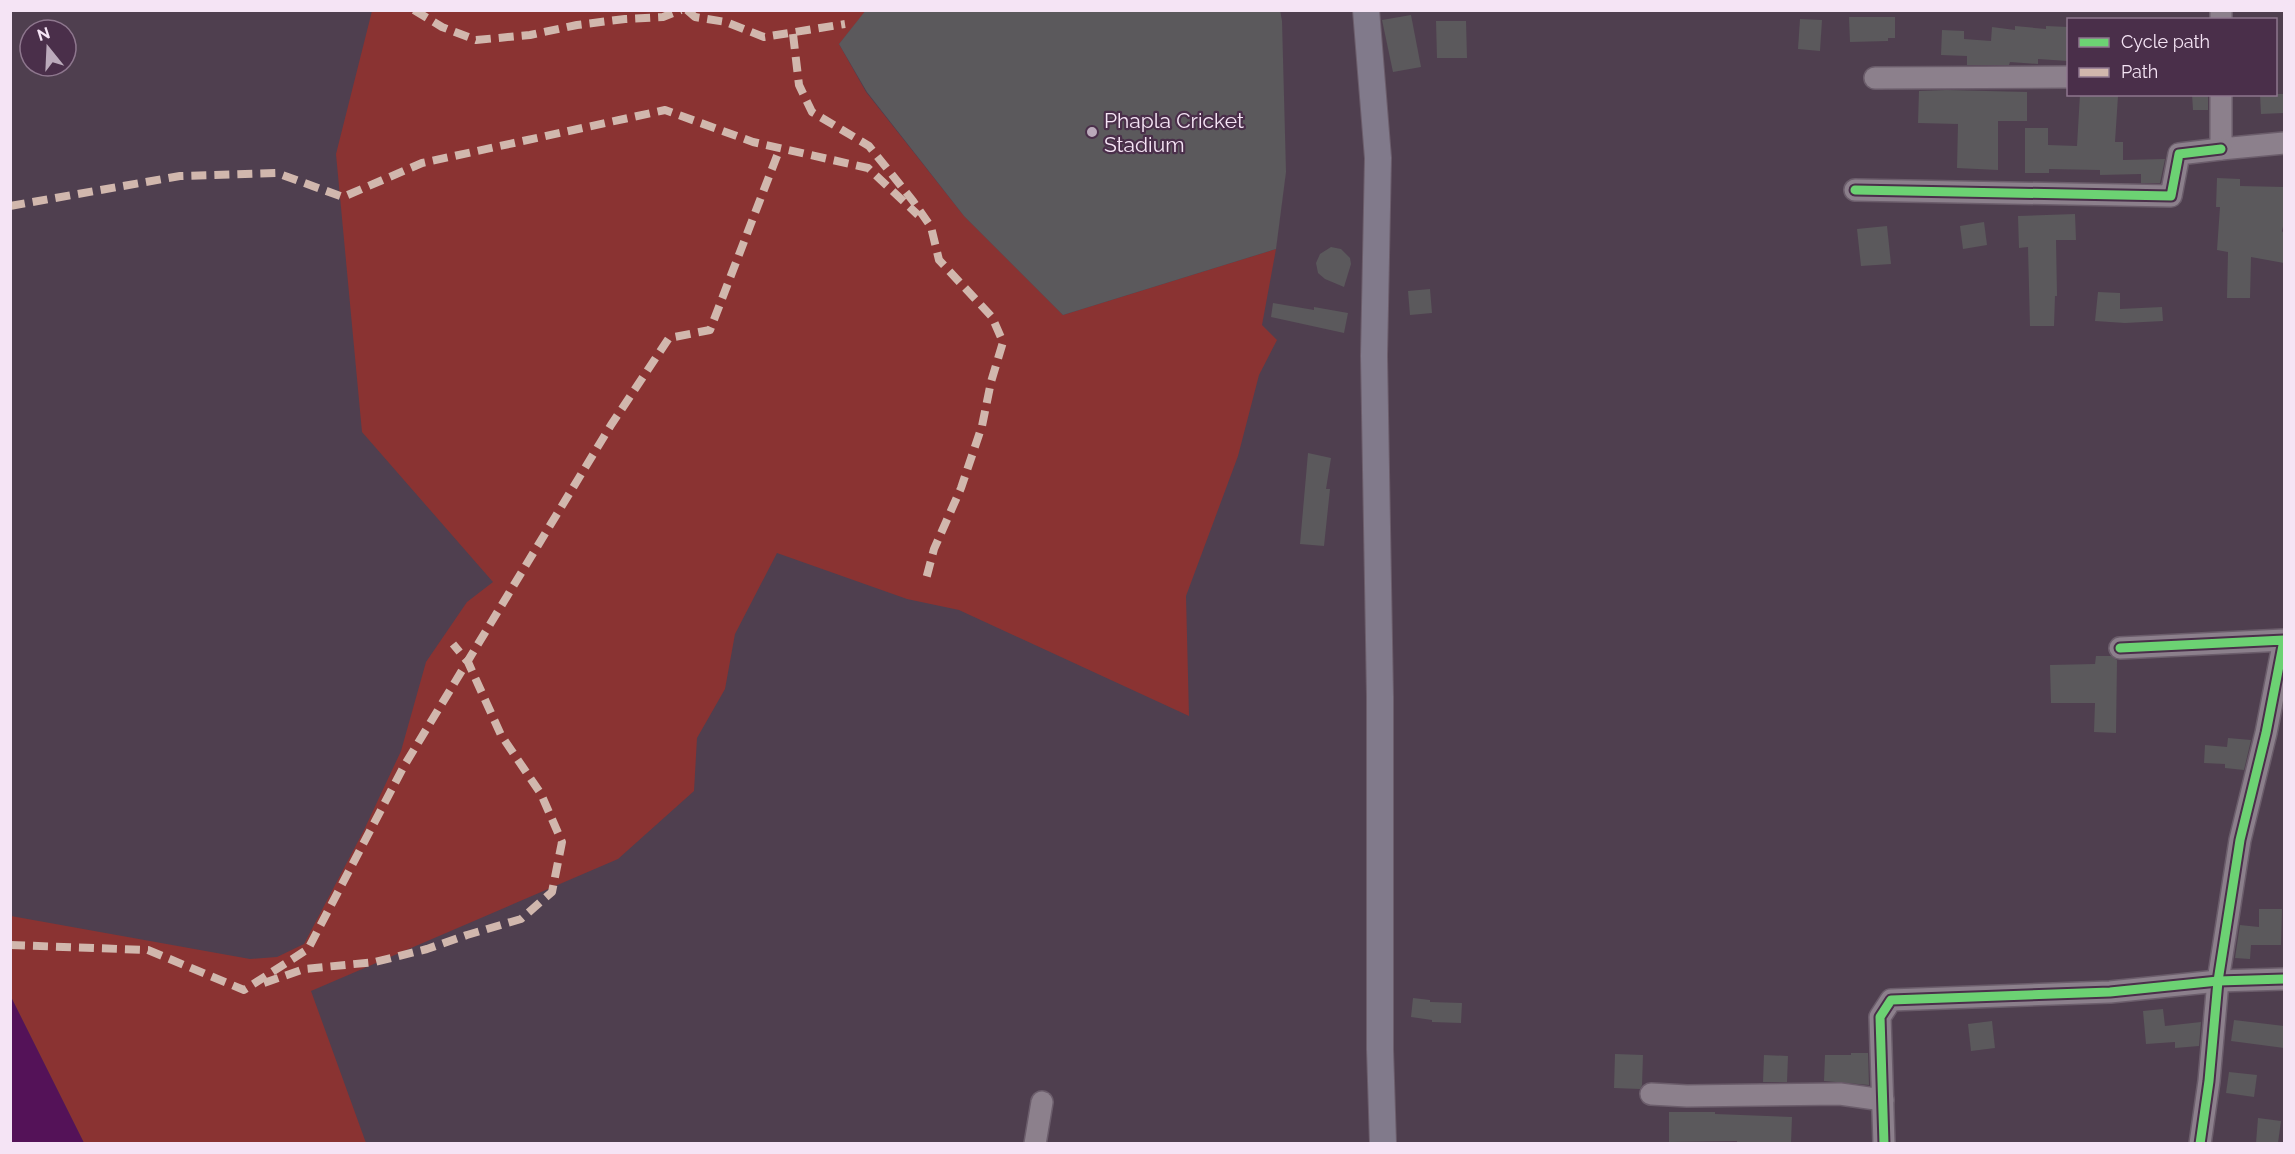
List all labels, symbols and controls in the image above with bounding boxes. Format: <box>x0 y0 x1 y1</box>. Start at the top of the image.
north arrow <box>18 18 78 78</box>
legend <box>2067 18 2277 96</box>
text: N <box>35 23 52 45</box>
text: Cycle path <box>2121 31 2210 52</box>
text: Path <box>2121 61 2158 82</box>
place label: Phapla Cricket Stadium <box>1104 108 1244 157</box>
marker: Phapla Cricket Stadium <box>1085 125 1099 139</box>

